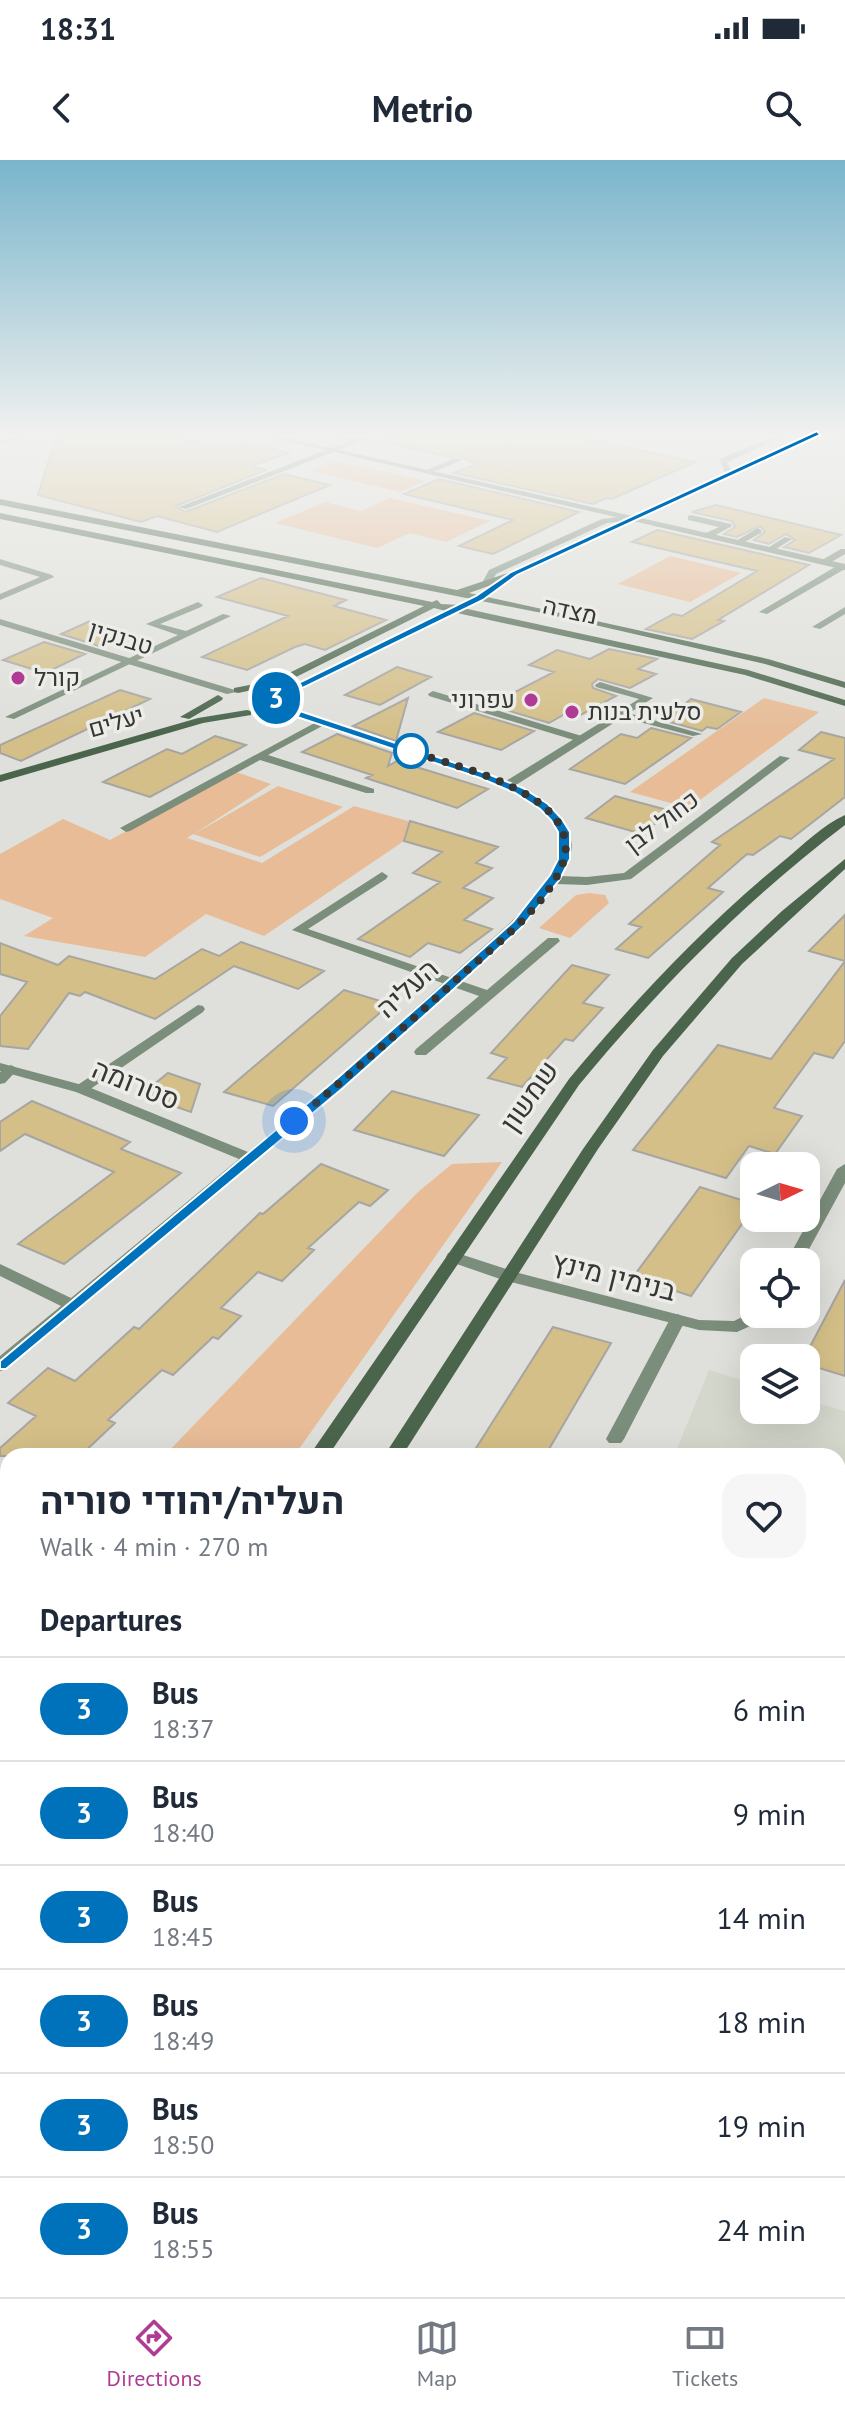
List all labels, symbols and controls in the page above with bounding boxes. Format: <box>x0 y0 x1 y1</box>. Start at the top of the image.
text: 18:31 <box>40 9 116 48</box>
text: Metrio <box>372 85 473 132</box>
icon: back <box>40 86 84 130</box>
icon: search <box>761 86 805 130</box>
street label: מצדה <box>540 590 600 631</box>
street label: טבנקין <box>85 613 157 662</box>
place label: קורל <box>34 662 80 693</box>
marker: קורל <box>9 669 27 687</box>
line badge: 3 <box>250 672 302 724</box>
text: 3 <box>268 679 284 716</box>
place label: עפרוני <box>451 684 515 715</box>
marker: עפרוני <box>522 691 540 709</box>
place label: סלעית בנות <box>588 696 702 727</box>
street label: יעלים <box>85 699 147 744</box>
marker: סלעית בנות <box>563 703 581 721</box>
unlabelled marker <box>394 734 428 768</box>
street label: כחול לבן <box>618 784 705 860</box>
street label: העליה <box>368 950 446 1025</box>
street label: סטרומה <box>87 1049 185 1118</box>
street label: שמשון <box>491 1053 566 1138</box>
your location <box>274 1101 314 1141</box>
north arrow <box>740 1152 820 1232</box>
map controls <box>740 1152 820 1424</box>
street label: בנימין מינץ <box>548 1242 680 1309</box>
button: locate <box>740 1248 820 1328</box>
button: layers <box>740 1344 820 1424</box>
button: heart <box>722 1474 806 1558</box>
text: העליה/יהודי סוריה <box>40 1475 344 1524</box>
text: Walk · 4 min · 270 m <box>40 1530 268 1563</box>
text: Departures <box>40 1600 182 1639</box>
text: Bus <box>152 1673 199 1712</box>
text: 3 <box>76 1690 92 1727</box>
text: 6 min <box>733 1690 806 1729</box>
text: 18:37 <box>152 1712 214 1745</box>
text: Bus <box>152 1777 199 1816</box>
text: 3 <box>76 1794 92 1831</box>
text: 9 min <box>733 1794 806 1833</box>
text: 18:40 <box>152 1816 214 1849</box>
text: Bus <box>152 1881 199 1920</box>
text: 3 <box>76 1898 92 1935</box>
text: 14 min <box>716 1898 806 1937</box>
text: 18:45 <box>152 1920 214 1953</box>
text: Bus <box>152 1985 199 2024</box>
text: 3 <box>76 2002 92 2039</box>
text: 18 min <box>716 2002 806 2041</box>
text: 18:49 <box>152 2024 214 2057</box>
text: Bus <box>152 2089 199 2128</box>
text: 3 <box>76 2106 92 2143</box>
text: 19 min <box>716 2106 806 2145</box>
text: 18:50 <box>152 2128 214 2161</box>
text: Bus <box>152 2193 199 2232</box>
text: 3 <box>76 2210 92 2247</box>
text: 24 min <box>716 2210 806 2249</box>
text: 18:55 <box>152 2232 214 2265</box>
tab: Directions <box>107 2316 202 2392</box>
tab: Map <box>415 2316 459 2392</box>
tab: Tickets <box>672 2316 738 2392</box>

